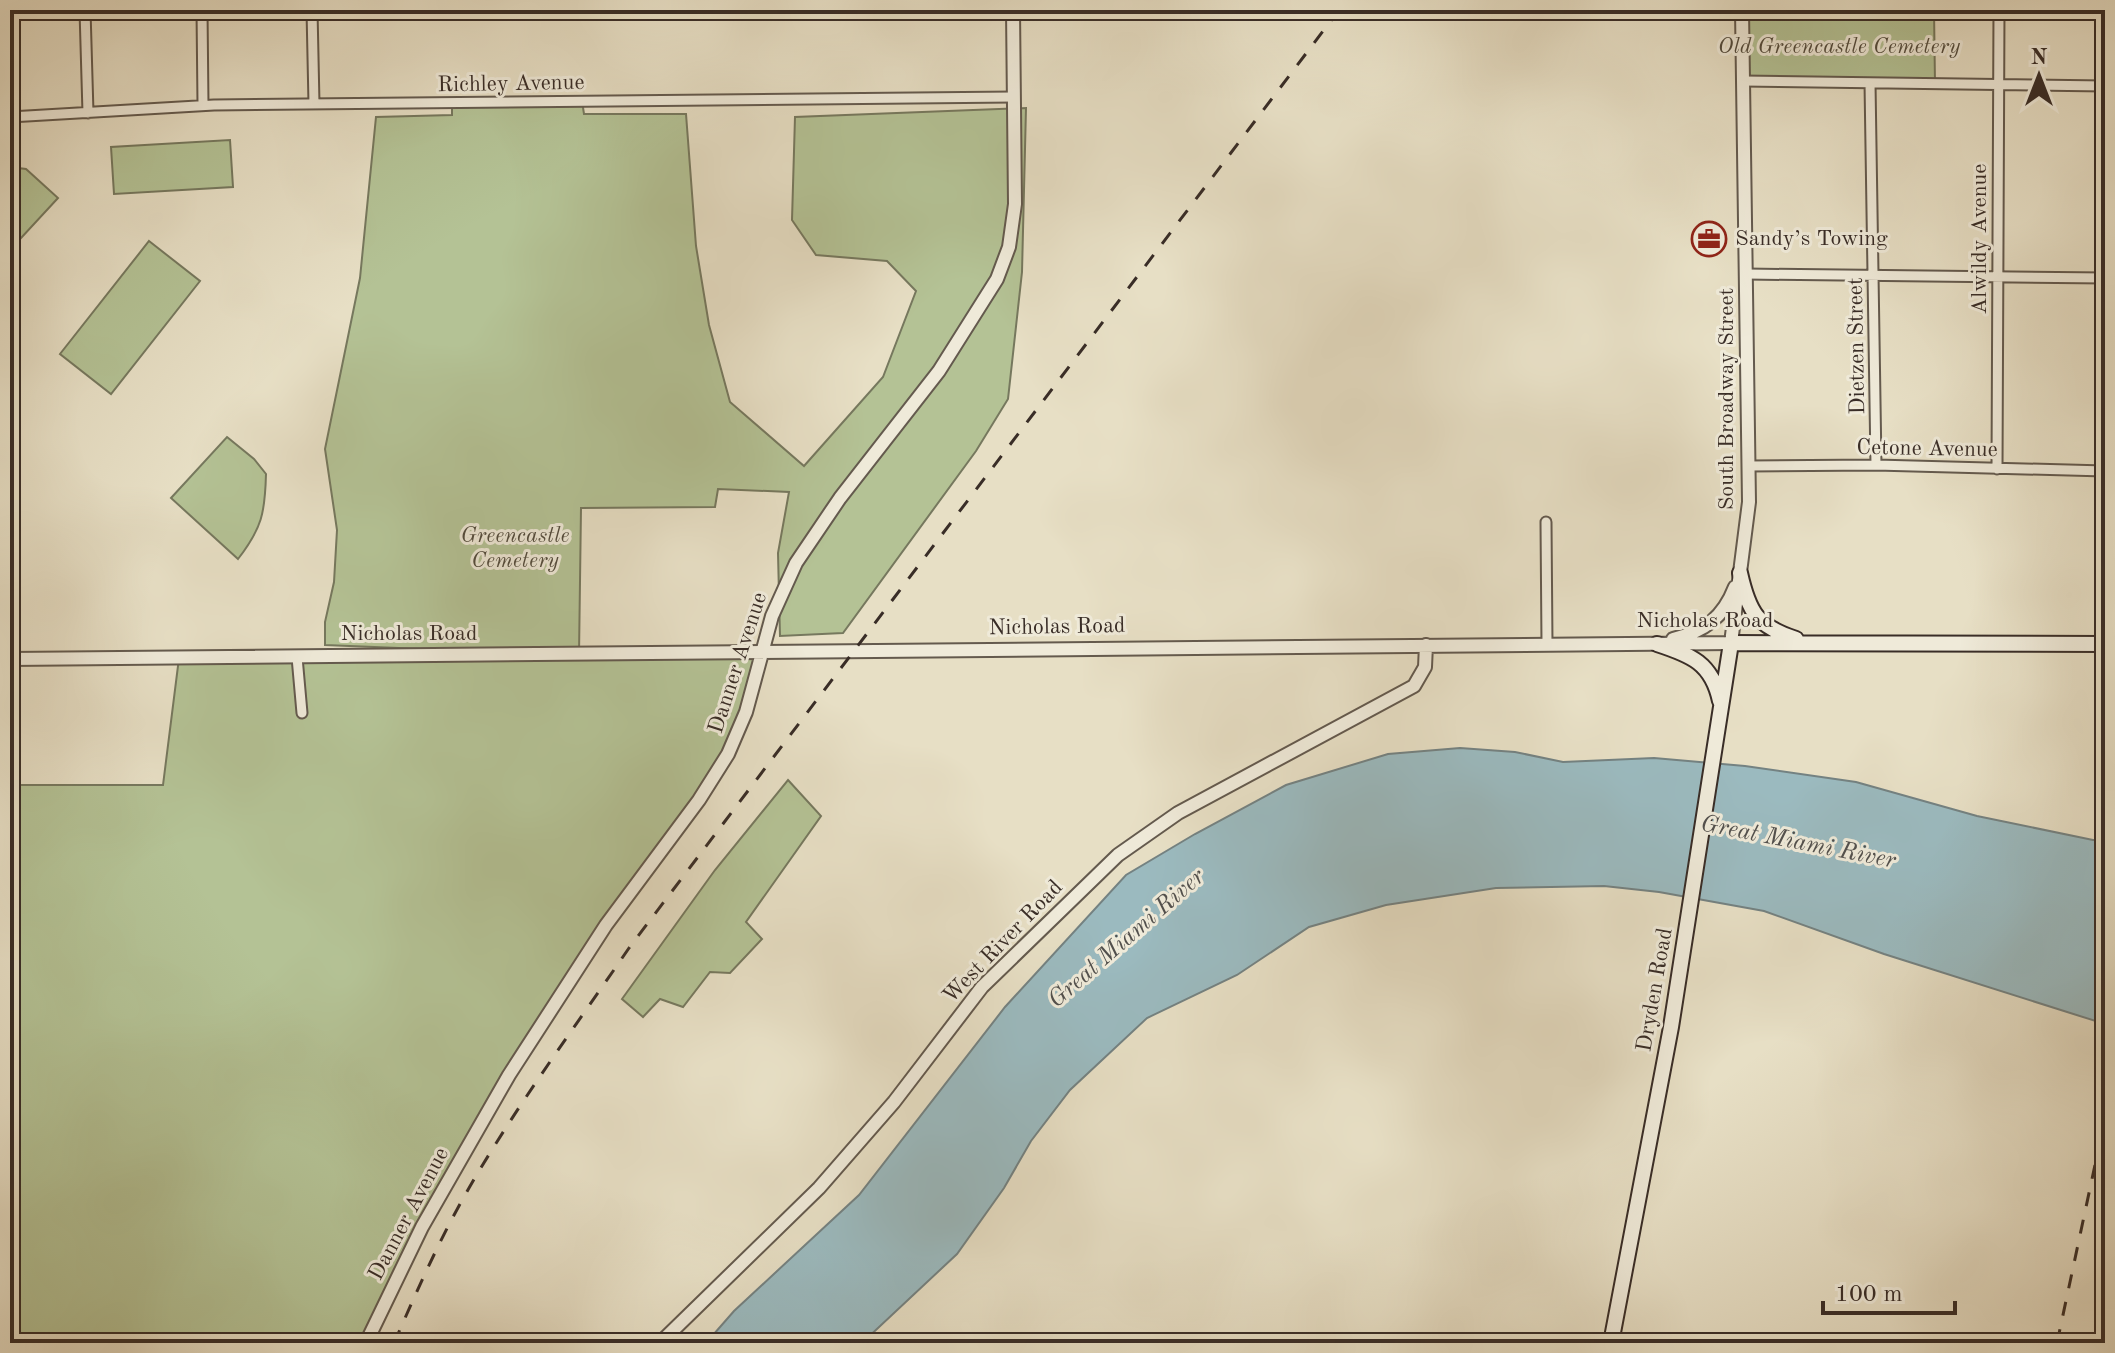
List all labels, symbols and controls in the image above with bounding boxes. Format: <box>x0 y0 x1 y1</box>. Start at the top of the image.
park label: Old Greencastle Cemetery <box>1718 36 1961 58</box>
north arrow <box>1999 36 2079 116</box>
text: N <box>2031 47 2048 69</box>
street label: Richley Avenue <box>437 72 585 96</box>
street label: Alwildy Avenue <box>1969 164 1991 314</box>
office icon: Sandy’s Towing <box>1690 220 1728 258</box>
place label: Sandy’s Towing <box>1735 228 1888 250</box>
street label: Dietzen Street <box>1845 277 1869 415</box>
street label: South Broadway Street <box>1716 288 1738 510</box>
street label: Cetone Avenue <box>1856 437 1998 461</box>
park label: Greencastle Cemetery <box>460 525 570 572</box>
street label: Danner Avenue <box>705 590 771 736</box>
street label: Nicholas Road <box>1637 610 1773 632</box>
street label: Nicholas Road <box>988 615 1126 639</box>
street label: Nicholas Road <box>341 623 477 645</box>
water label: Great Miami River <box>1698 812 1898 874</box>
water label: Great Miami River <box>1044 864 1210 1013</box>
street label: West River Road <box>939 876 1067 1008</box>
street label: Dryden Road <box>1633 926 1677 1054</box>
street label: Danner Avenue <box>365 1144 453 1284</box>
scale bar <box>1823 1265 1955 1315</box>
text: 100 m <box>1835 1283 1903 1307</box>

